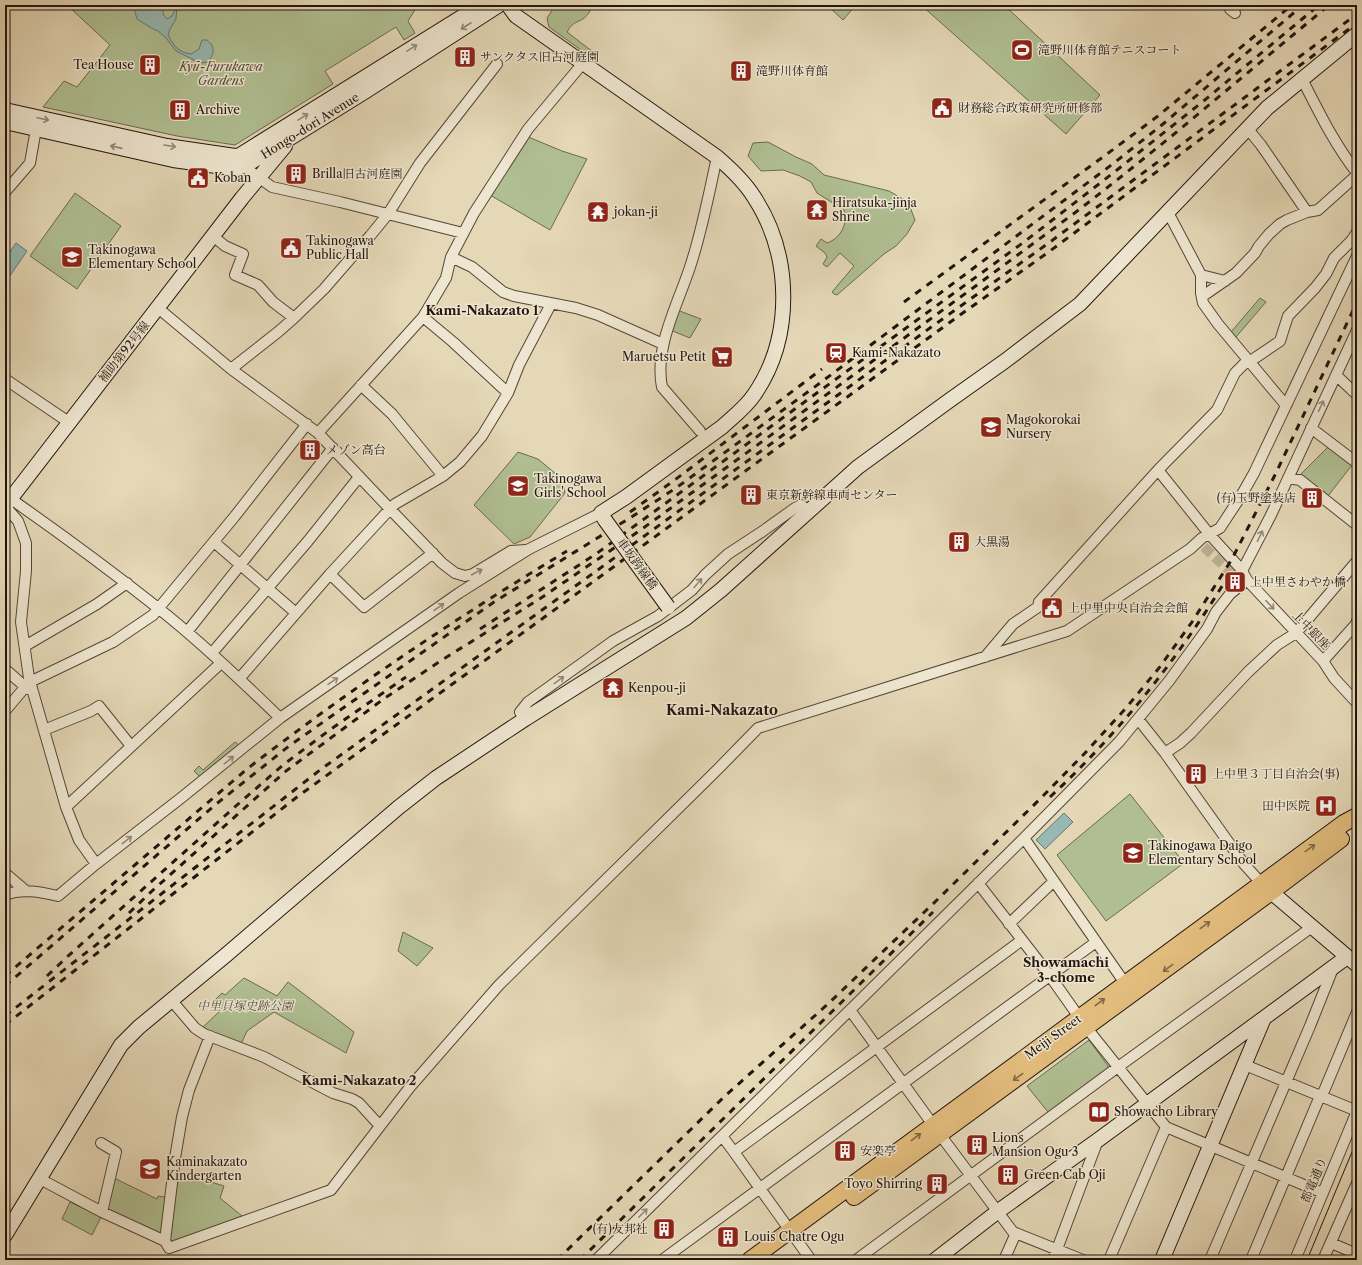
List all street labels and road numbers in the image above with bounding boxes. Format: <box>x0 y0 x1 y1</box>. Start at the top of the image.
street label: Hongo-dori Avenue <box>258 89 362 162</box>
street label: 補助第92号線 <box>95 318 152 385</box>
street label: 車坂跨線橋 <box>614 535 661 592</box>
street label: 上中銀座 <box>1289 607 1333 652</box>
street label: Meiji Street <box>1021 1011 1085 1062</box>
street label: 都電通り <box>1297 1155 1330 1205</box>

